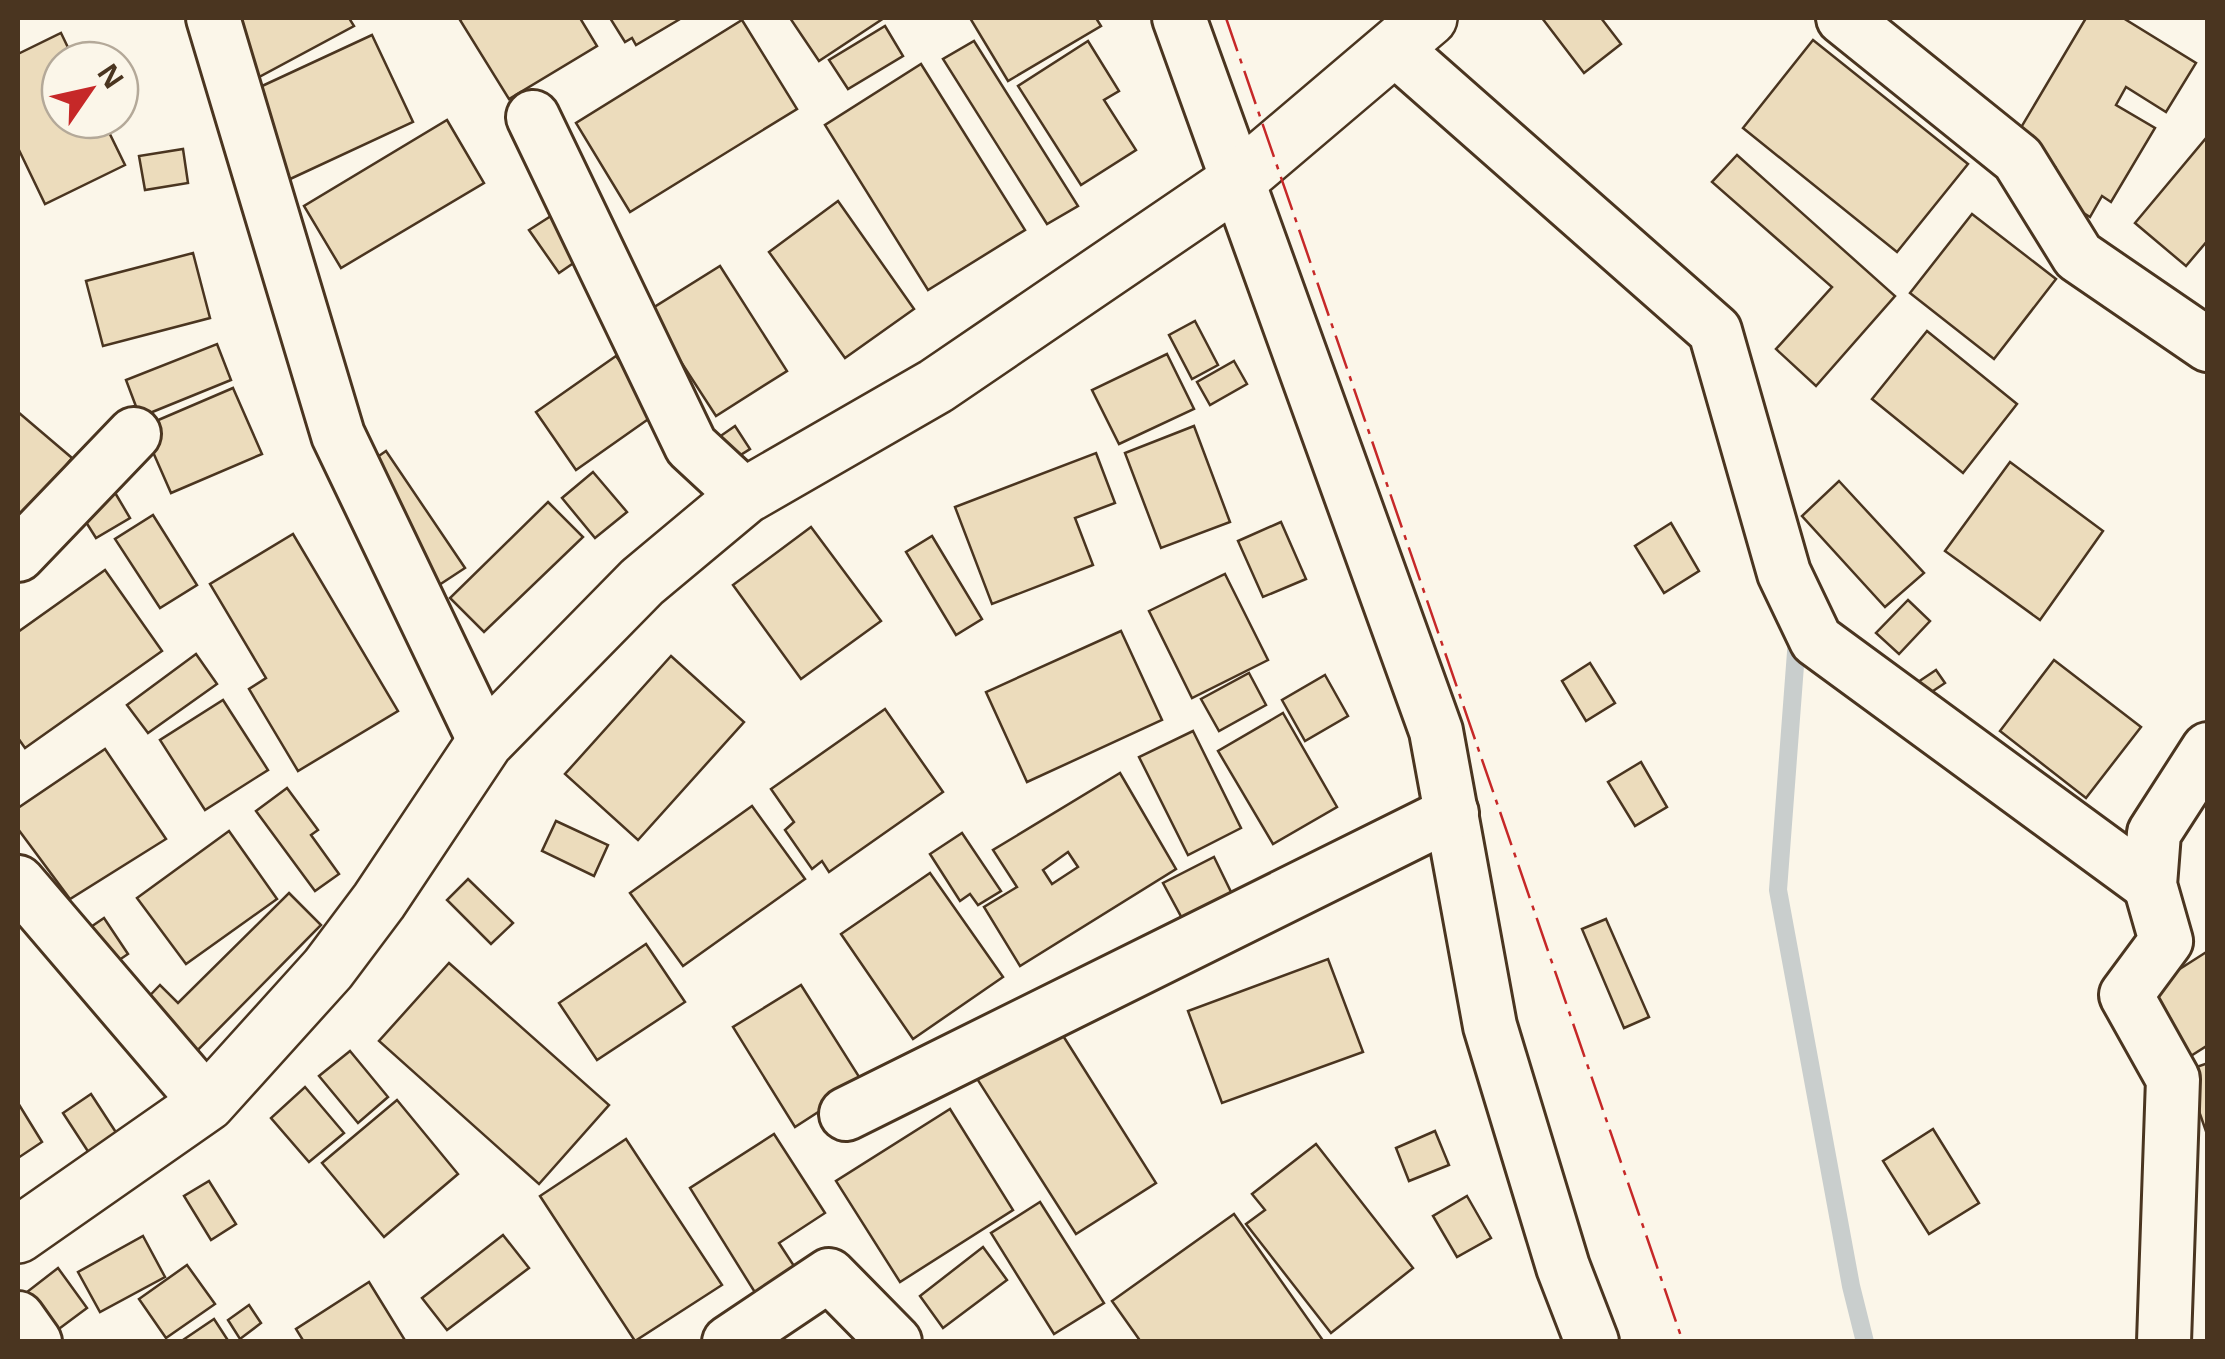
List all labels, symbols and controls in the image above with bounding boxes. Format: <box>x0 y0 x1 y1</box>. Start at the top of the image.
north arrow <box>40 40 140 140</box>
text: N <box>89 55 134 96</box>

